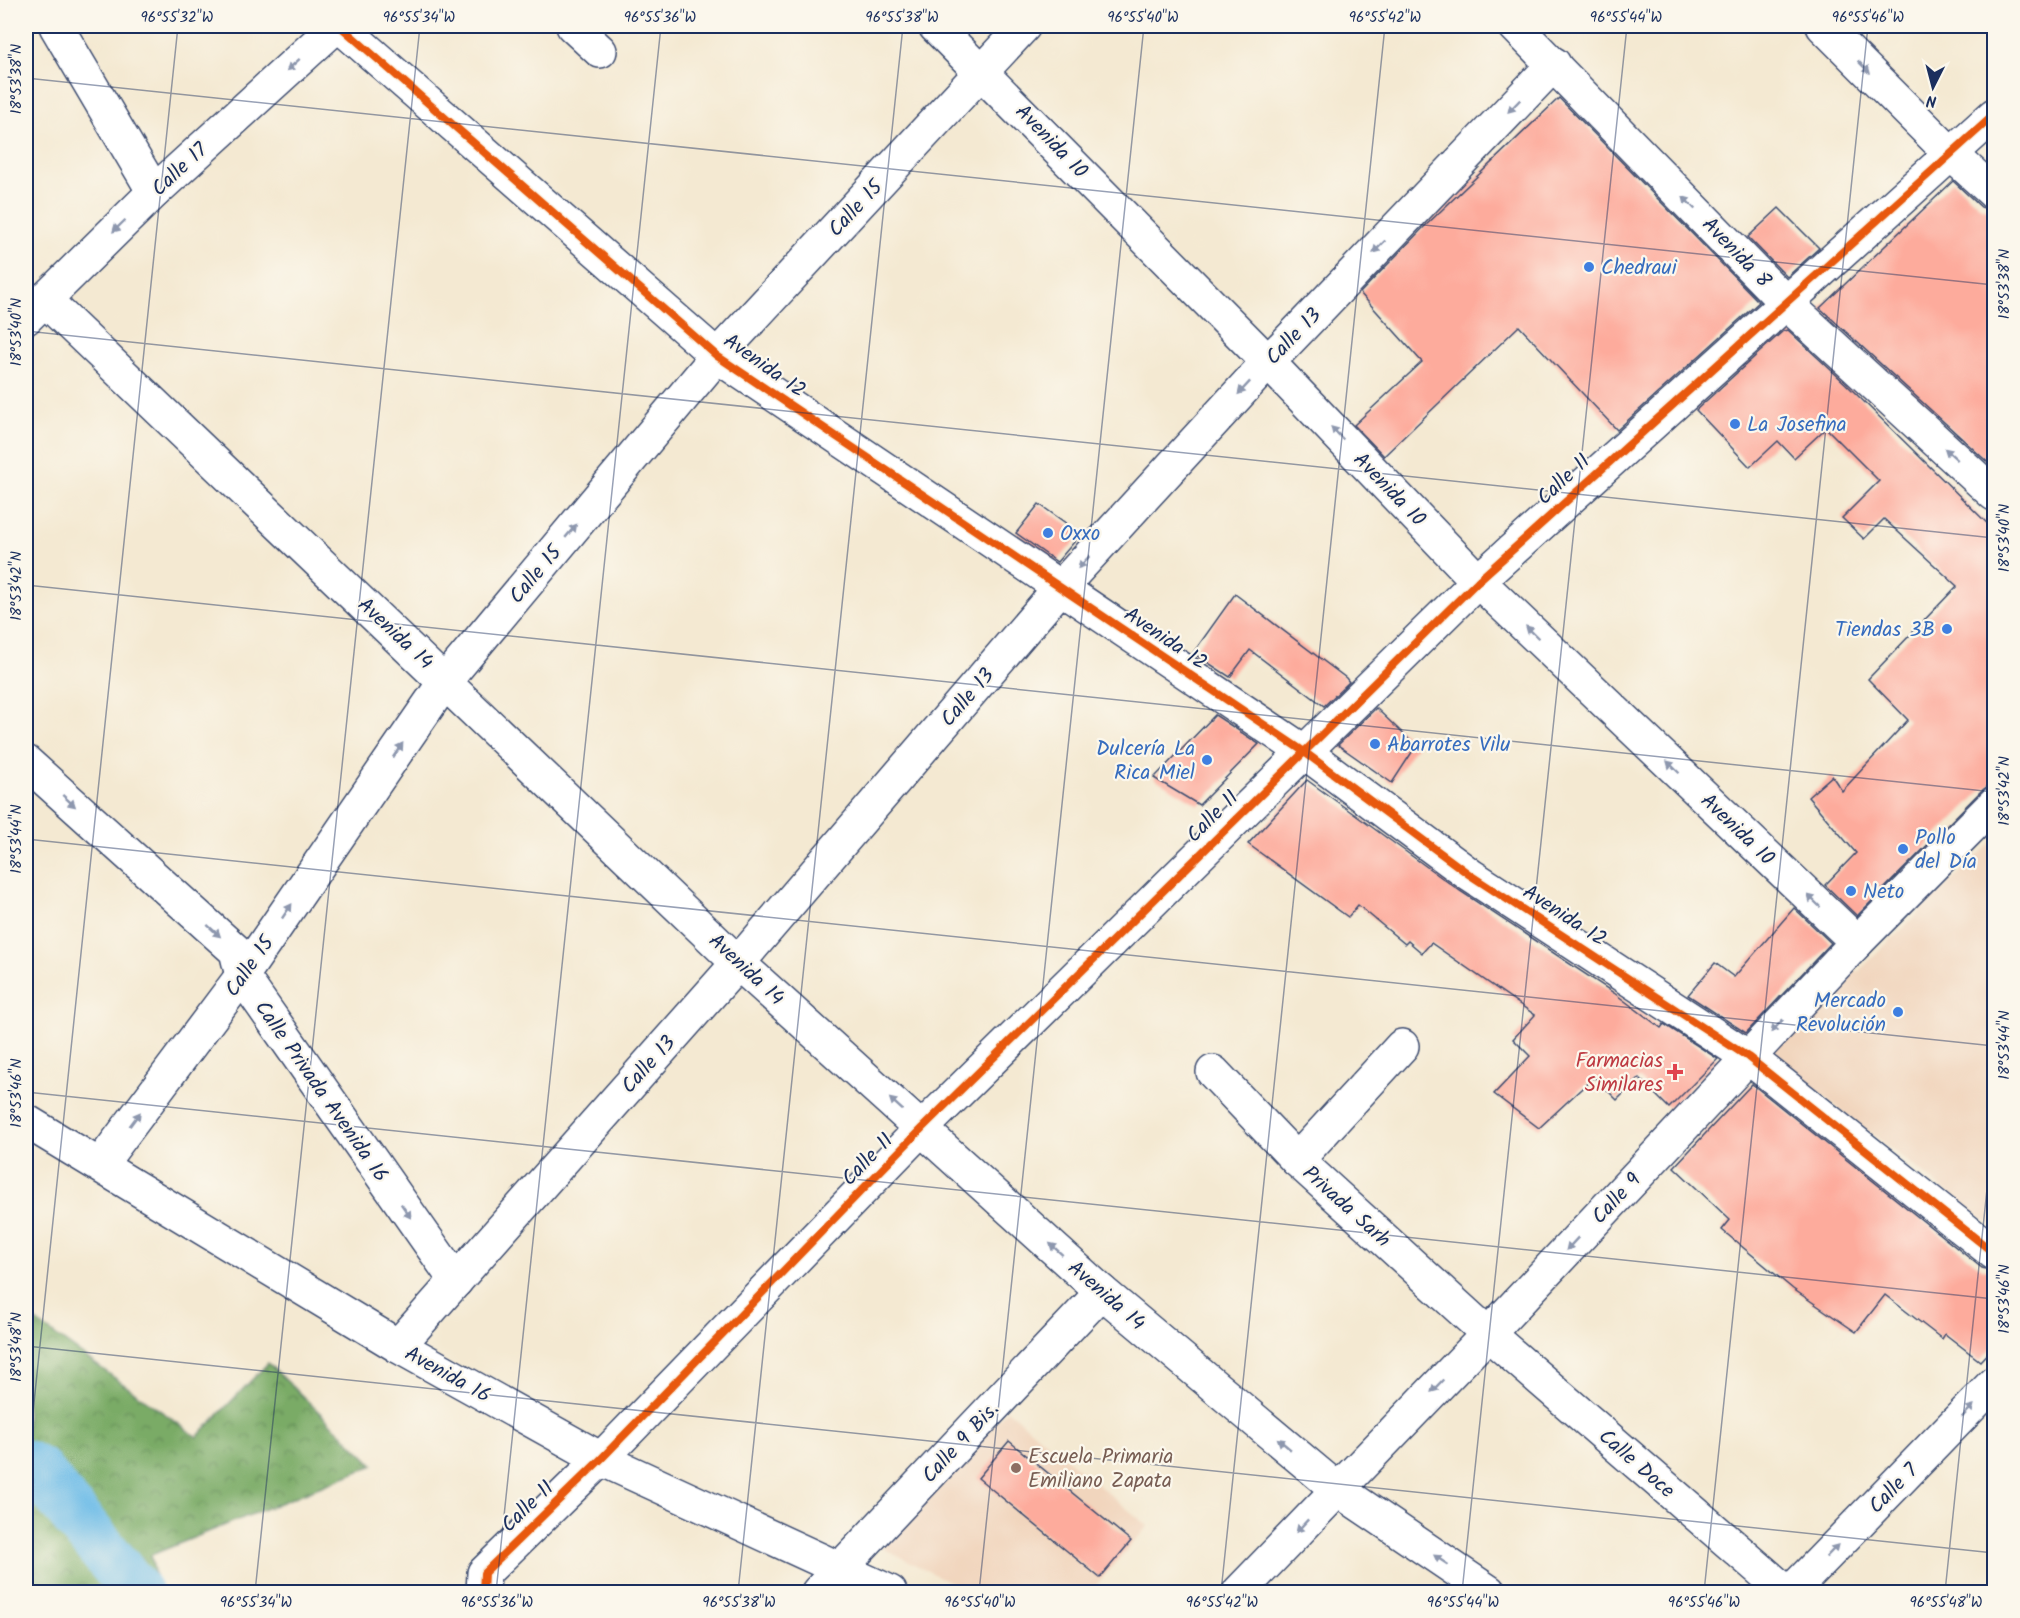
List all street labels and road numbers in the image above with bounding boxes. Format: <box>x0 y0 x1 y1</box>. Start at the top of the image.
street label: Avenida 10 <box>1007 97 1095 187</box>
street label: Calle 17 <box>144 134 217 205</box>
street label: Calle 15 <box>821 171 893 245</box>
street label: Avenida 8 <box>1693 210 1779 297</box>
street label: Calle 13 <box>1258 301 1330 373</box>
street label: Avenida 12 <box>716 326 812 407</box>
street label: Avenida 10 <box>1345 445 1433 535</box>
street label: Calle 11 <box>1529 446 1599 514</box>
street label: Calle 15 <box>502 537 572 612</box>
street label: Avenida 14 <box>349 590 441 678</box>
street label: Avenida 12 <box>1117 599 1214 679</box>
street label: Calle 13 <box>933 661 1003 735</box>
street label: Calle 11 <box>1179 783 1247 851</box>
street label: Avenida 10 <box>1692 786 1782 874</box>
street label: Avenida 12 <box>1515 877 1613 956</box>
street label: Avenida 14 <box>700 926 792 1014</box>
street label: Calle 15 <box>217 928 284 1004</box>
street label: Calle Privada Avenida 16 <box>245 994 396 1190</box>
street label: Calle 13 <box>614 1028 685 1102</box>
street label: Calle 11 <box>834 1126 902 1194</box>
street label: Privada Sarh <box>1294 1158 1398 1256</box>
street label: Calle 9 <box>1584 1166 1650 1233</box>
street label: Avenida 14 <box>1060 1253 1152 1339</box>
street label: Avenida 16 <box>398 1338 497 1413</box>
street label: Calle 9 Bis. <box>914 1395 1008 1491</box>
street label: Calle Doce <box>1590 1421 1682 1507</box>
street label: Calle 7 <box>1861 1455 1928 1522</box>
street label: Calle 11 <box>494 1473 562 1541</box>

